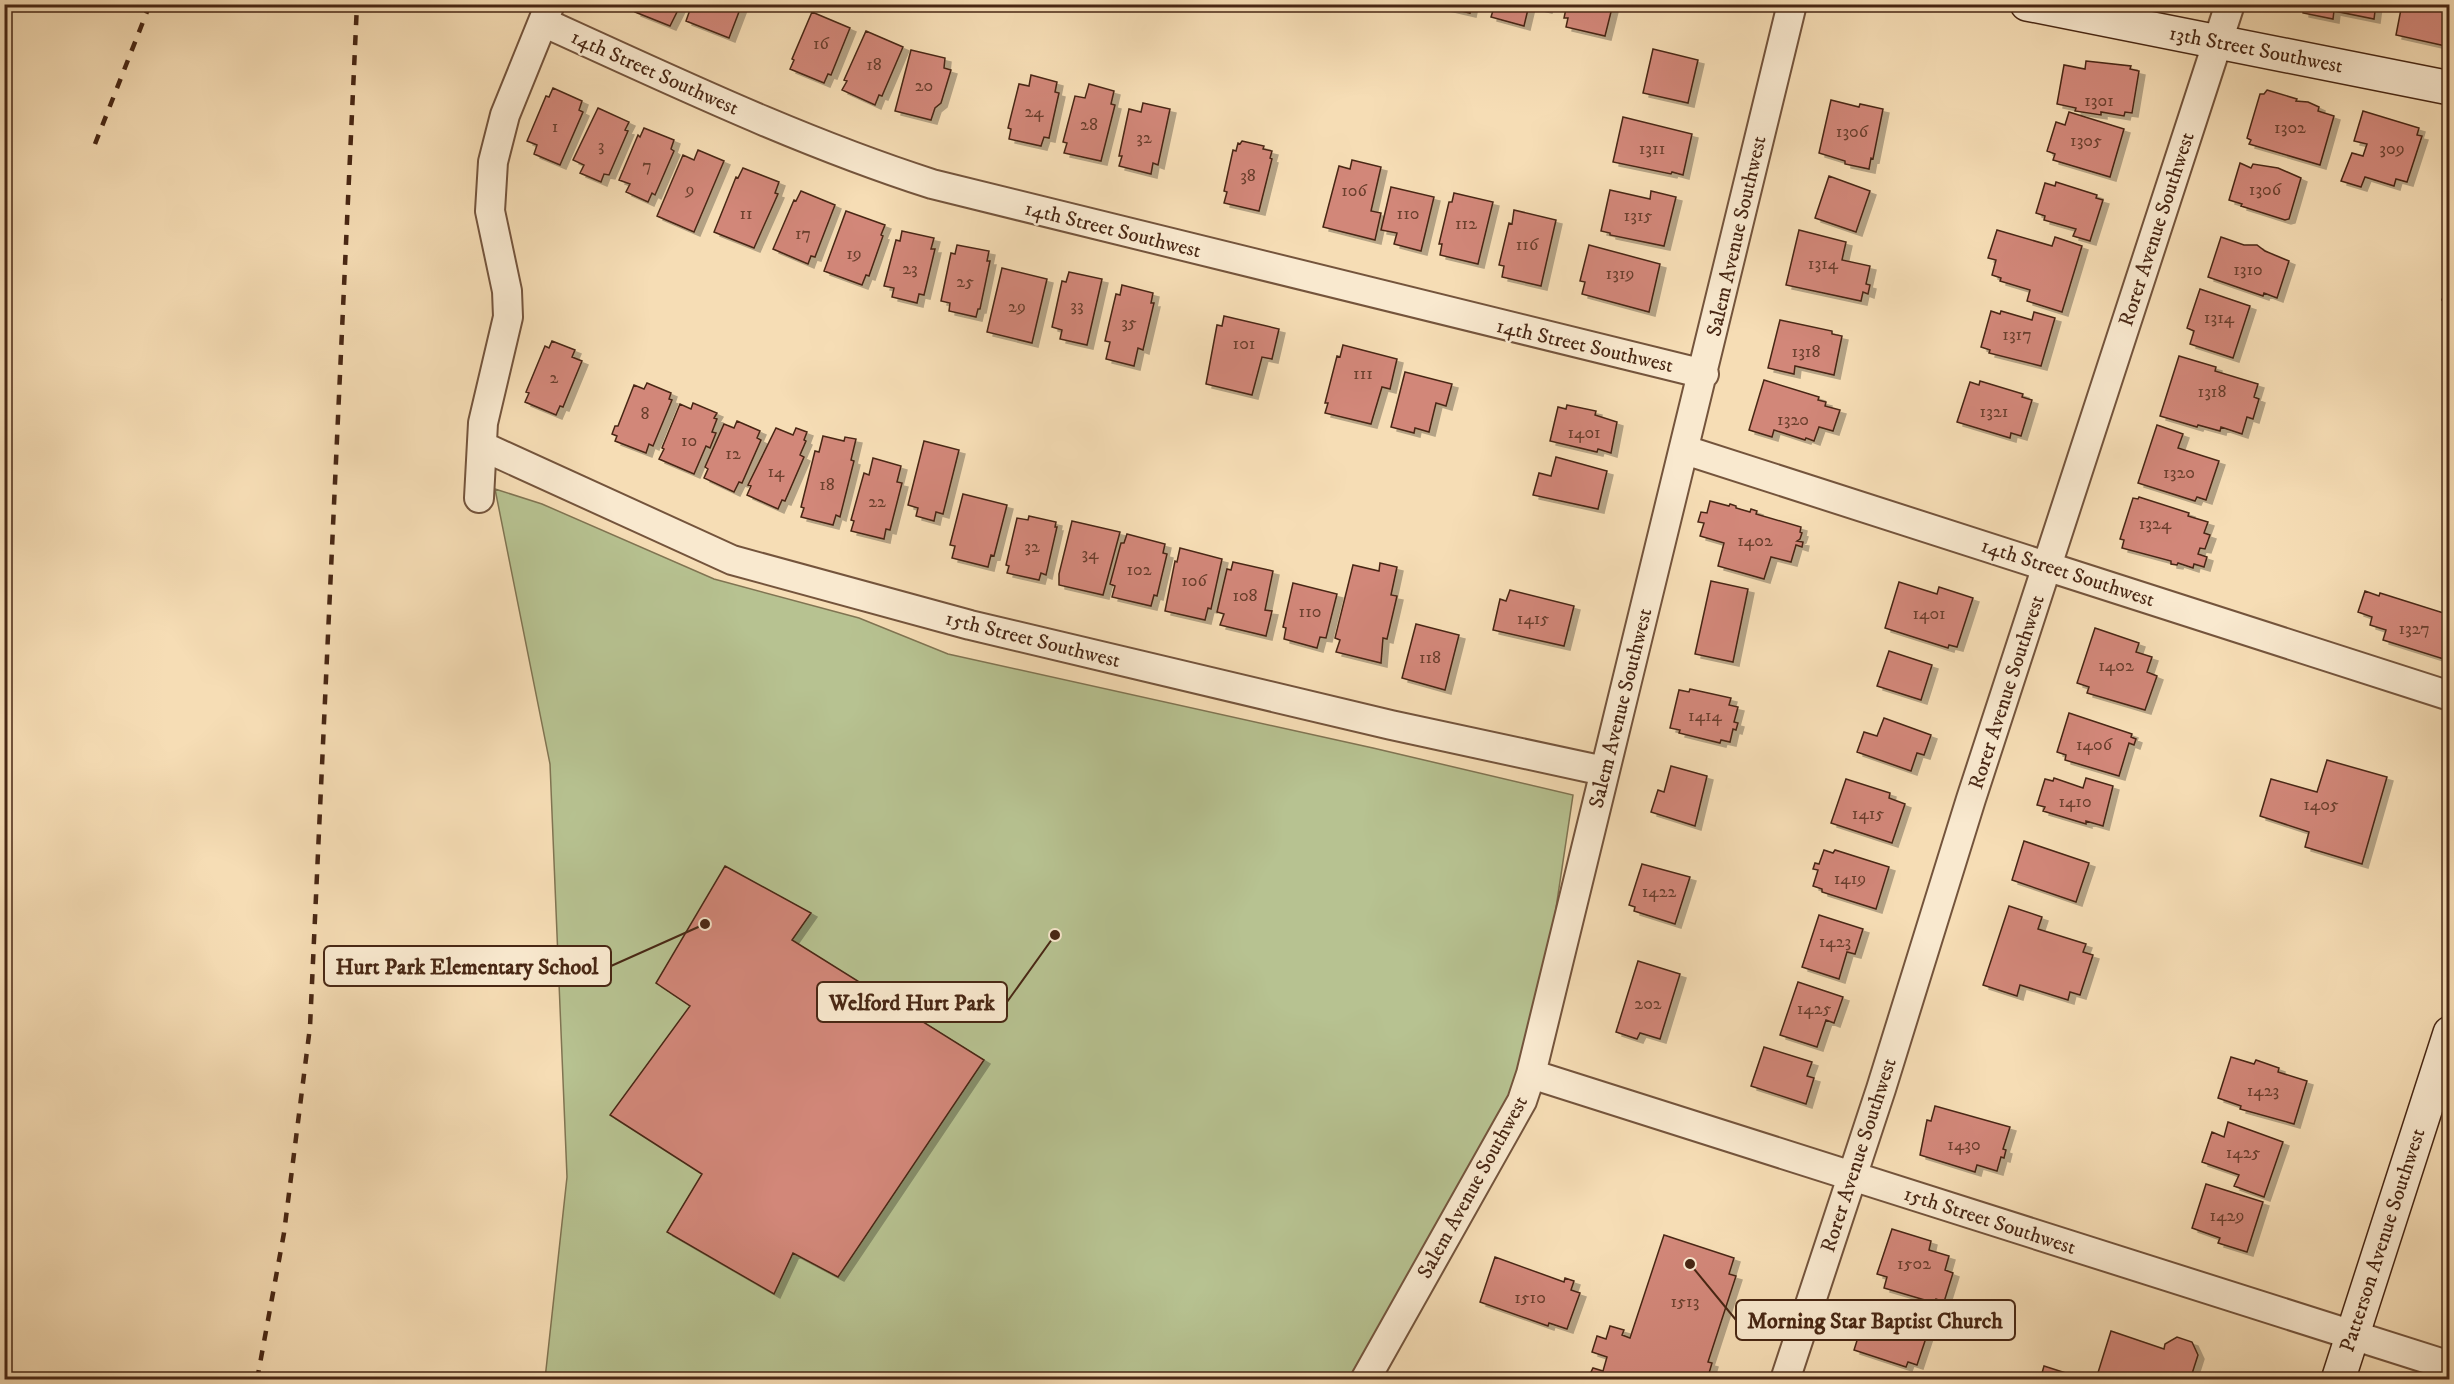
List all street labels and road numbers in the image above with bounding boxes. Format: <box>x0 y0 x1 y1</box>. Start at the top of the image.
street label: 13th Street Southwest <box>2167 20 2345 80</box>
street label: 14th Street Southwest <box>567 24 743 122</box>
street label: Rorer Avenue Southwest <box>2113 129 2201 330</box>
street label: Salem Avenue Southwest <box>1701 133 1773 339</box>
street label: 14th Street Southwest <box>1022 195 1204 265</box>
street label: 14th Street Southwest <box>1494 313 1676 379</box>
street label: 14th Street Southwest <box>1978 533 2158 613</box>
street label: Rorer Avenue Southwest <box>1963 592 2051 793</box>
street label: Salem Avenue Southwest <box>1584 605 1658 811</box>
street label: 15th Street Southwest <box>943 606 1123 674</box>
street label: Rorer Avenue Southwest <box>1815 1055 1903 1256</box>
street label: Salem Avenue Southwest <box>1412 1091 1534 1283</box>
street label: Patterson Avenue Southwest <box>2334 1125 2431 1355</box>
street label: 15th Street Southwest <box>1900 1181 2079 1261</box>

